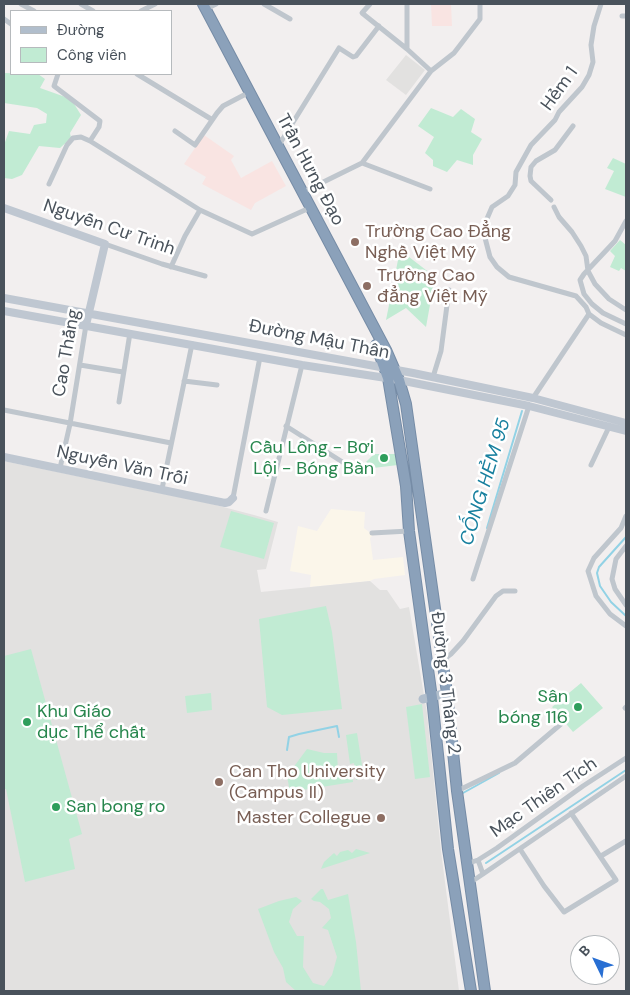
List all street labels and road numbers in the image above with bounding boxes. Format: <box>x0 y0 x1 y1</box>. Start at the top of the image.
street label: Hẻm 1 <box>537 63 583 115</box>
street label: Trần Hưng Đạo <box>271 110 349 230</box>
street label: Nguyễn Cư Trinh <box>40 195 178 261</box>
street label: Cao Thắng <box>49 307 85 399</box>
street label: Đường Mậu Thân <box>247 316 391 364</box>
street label: Nguyễn Văn Trỗi <box>54 442 190 490</box>
street label: Đường 3 Tháng 2 <box>426 611 464 755</box>
street label: Mạc Thiên Tích <box>487 753 601 843</box>

